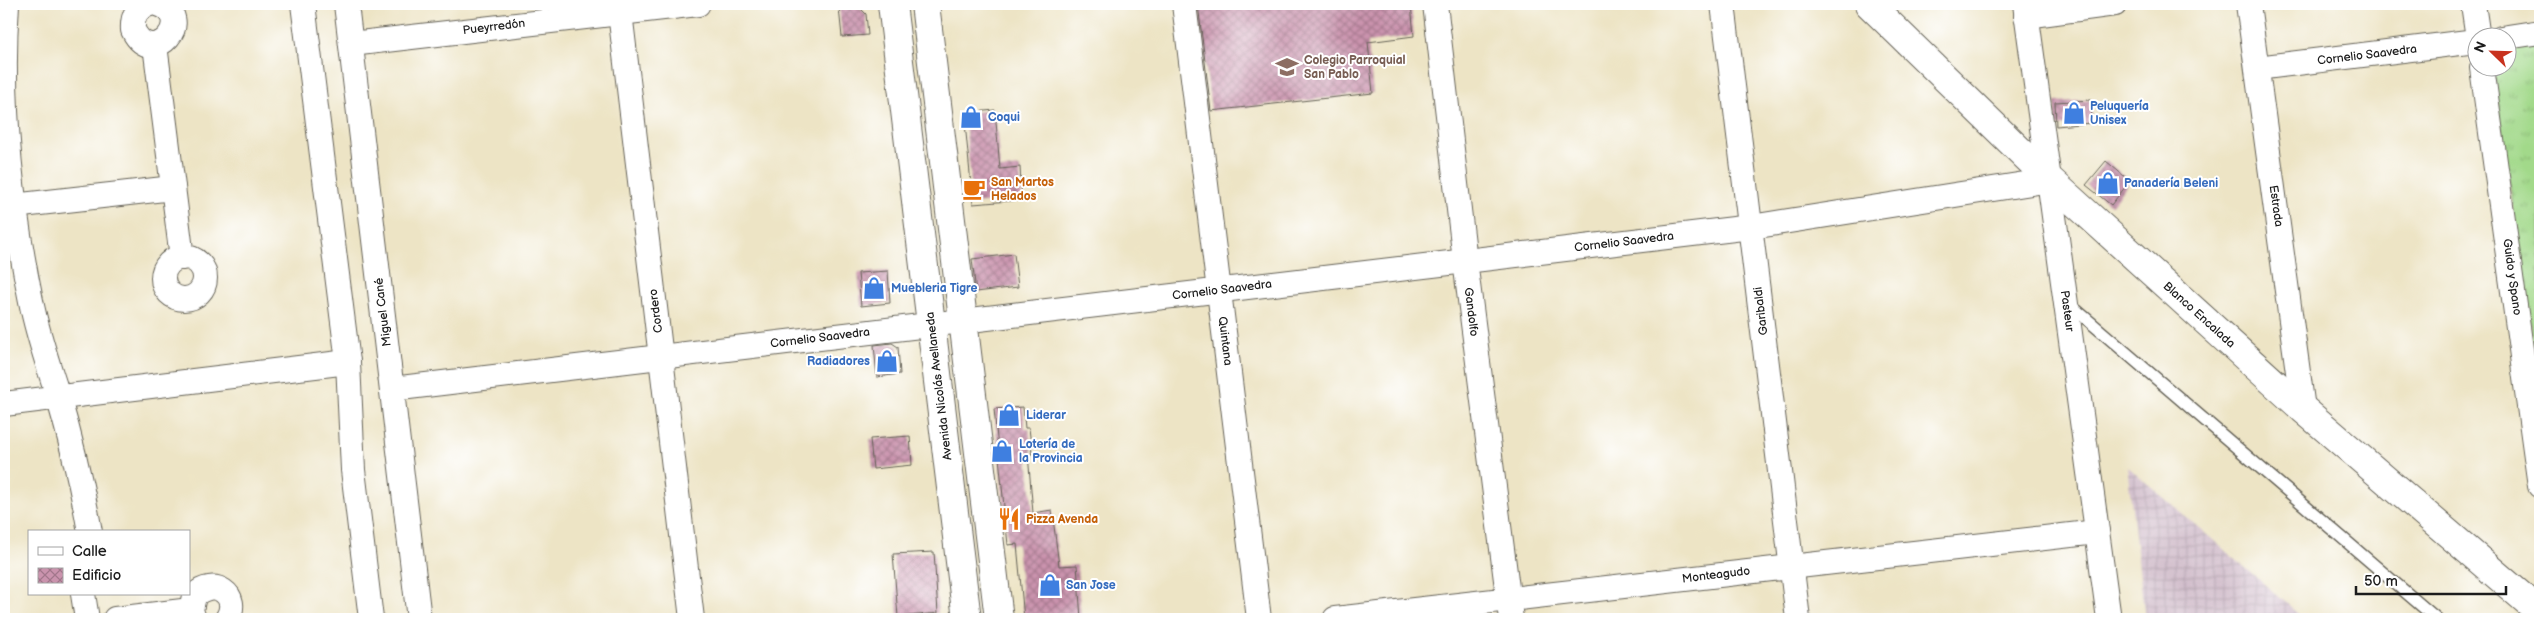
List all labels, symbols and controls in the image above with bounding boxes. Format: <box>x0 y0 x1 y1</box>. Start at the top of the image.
street label: Pueyrredón <box>462 16 526 38</box>
north arrow <box>2466 28 2516 78</box>
text: N <box>2471 39 2490 55</box>
street label: Cornelio Saavedra <box>2316 41 2418 69</box>
place label: Colegio Parroquial San Pablo <box>1304 53 1406 82</box>
school or university icon: Colegio Parroquial San Pablo <box>1274 54 1300 80</box>
place label: Peluquería Unisex <box>2090 99 2149 128</box>
shop icon: Peluquería Unisex <box>2061 100 2087 126</box>
shop icon: Coqui <box>958 104 984 130</box>
place label: Coqui <box>988 110 1020 125</box>
shop icon: Panadería Beleni <box>2095 170 2121 196</box>
place label: San Martos Helados <box>991 175 1054 204</box>
cafe icon: San Martos Helados <box>961 176 987 202</box>
place label: Panadería Beleni <box>2124 176 2218 191</box>
street label: Estrada <box>2266 184 2286 228</box>
street label: Cornelio Saavedra <box>1573 228 1675 256</box>
street label: Guido y Spano <box>2499 238 2525 316</box>
shop icon: Muebleria Tigre <box>861 275 887 301</box>
street label: Cornelio Saavedra <box>1171 276 1273 304</box>
street label: Miguel Cané <box>371 277 395 347</box>
street label: Blanco Encalada <box>2160 279 2238 351</box>
place label: Muebleria Tigre <box>891 281 977 296</box>
street label: Garibaldi <box>1751 286 1771 336</box>
street label: Gandolfo <box>1461 287 1481 337</box>
street label: Cordero <box>646 288 666 334</box>
street label: Pasteur <box>2057 290 2077 333</box>
street label: Avenida Nicolás Avellaneda <box>922 311 956 461</box>
street label: Quintana <box>1215 316 1235 367</box>
street label: Cornelio Saavedra <box>769 324 871 352</box>
shop icon: Radiadores <box>874 348 900 374</box>
place label: Radiadores <box>807 354 870 369</box>
shop icon: Liderar <box>996 402 1022 428</box>
place label: Liderar <box>1026 408 1066 423</box>
place label: Lotería de la Provincia <box>1019 437 1083 466</box>
shop icon: Lotería de la Provincia <box>989 438 1015 464</box>
restaurant icon: Pizza Avenda <box>996 506 1022 532</box>
place label: Pizza Avenda <box>1026 512 1098 527</box>
legend <box>28 530 190 596</box>
text: Calle <box>72 542 107 561</box>
street label: Monteagudo <box>1681 563 1751 587</box>
scale bar <box>2356 563 2506 595</box>
text: Edificio <box>72 566 121 585</box>
shop icon: San Jose <box>1037 572 1063 598</box>
text: 50 m <box>2364 572 2398 591</box>
place label: San Jose <box>1066 578 1116 593</box>

